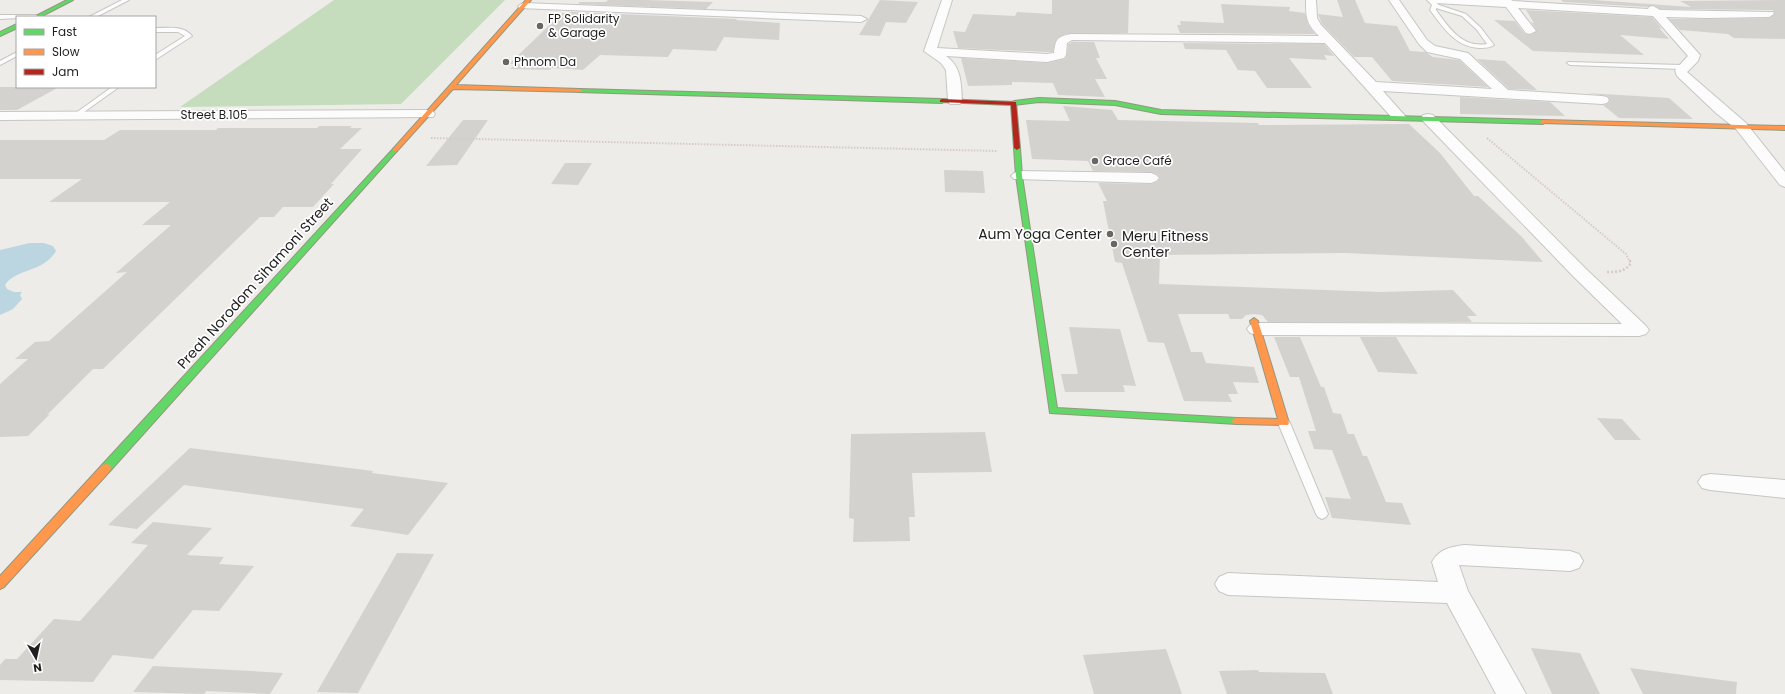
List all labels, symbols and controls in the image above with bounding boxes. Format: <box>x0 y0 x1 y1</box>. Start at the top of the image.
place label: FP Solidarity & Garage <box>548 10 620 41</box>
legend <box>16 16 156 88</box>
marker: FP Solidarity & Garage <box>535 21 545 31</box>
text: Fast <box>52 23 77 40</box>
text: Slow <box>52 43 80 60</box>
place label: Phnom Da <box>514 53 576 70</box>
marker: Phnom Da <box>501 57 511 67</box>
text: Jam <box>52 63 79 80</box>
street label: Street B.105 <box>180 106 248 123</box>
place label: Grace Café <box>1103 152 1172 169</box>
marker: Grace Café <box>1090 156 1100 166</box>
street label: Preah Norodom Sihamoni Street <box>173 193 337 373</box>
place label: Aum Yoga Center <box>978 224 1102 244</box>
place label: Meru Fitness Center <box>1122 226 1209 262</box>
marker: Aum Yoga Center <box>1105 229 1115 239</box>
marker: Meru Fitness Center <box>1109 239 1119 249</box>
north arrow <box>16 638 56 678</box>
text: N <box>32 659 43 676</box>

